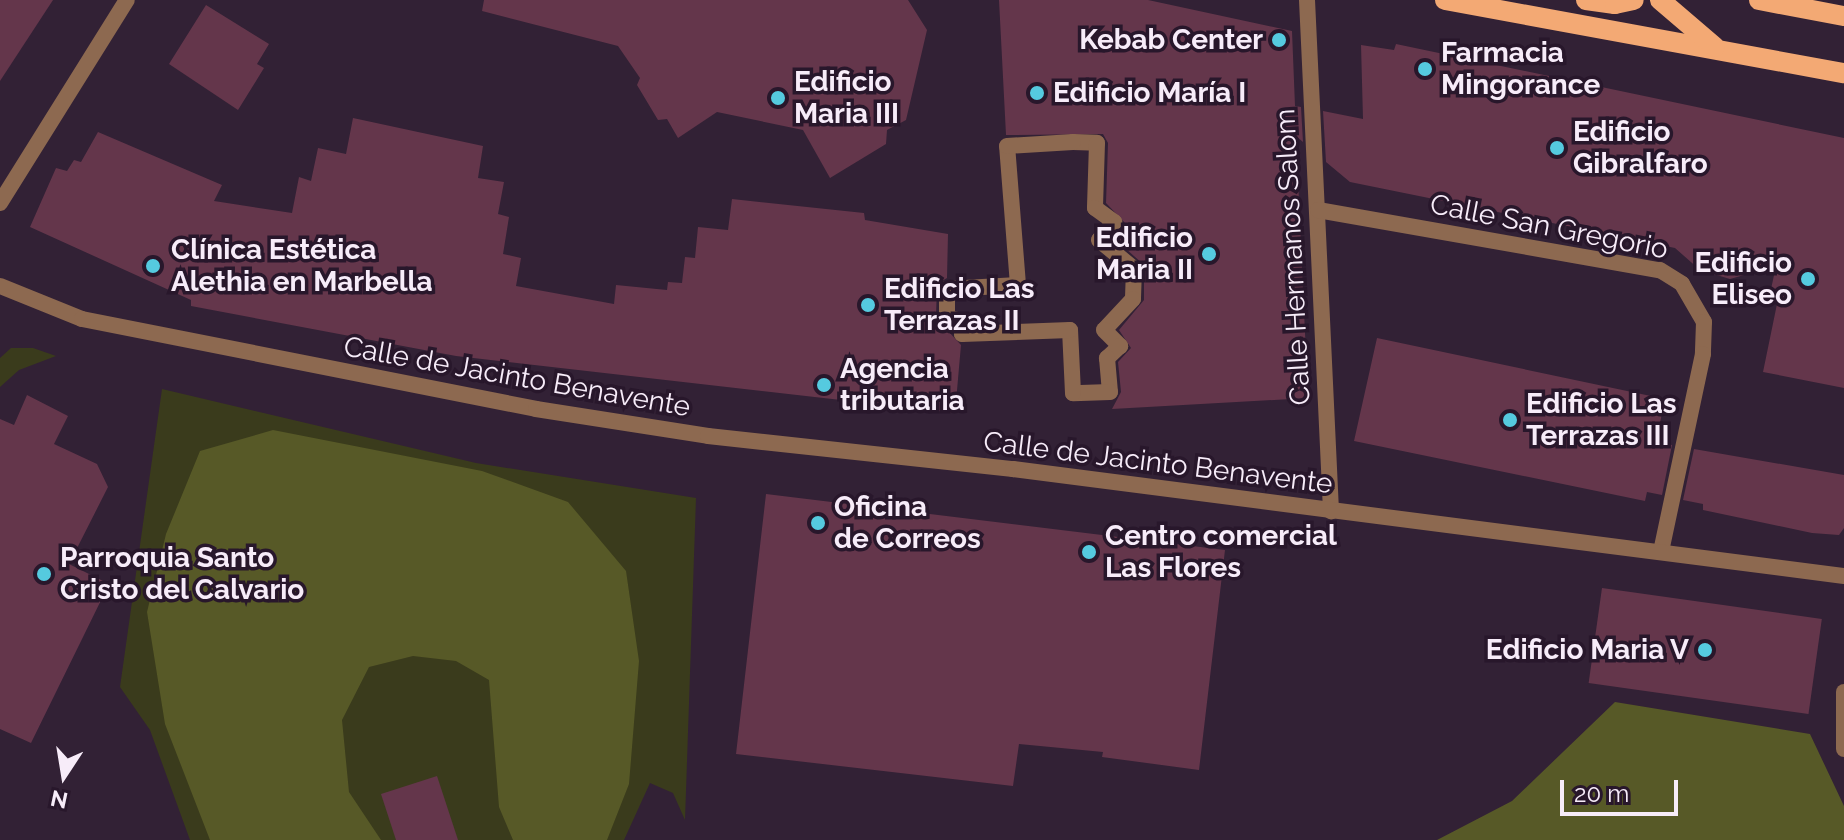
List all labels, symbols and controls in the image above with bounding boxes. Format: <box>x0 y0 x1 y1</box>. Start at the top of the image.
place label: Kebab Center <box>1079 23 1263 57</box>
marker: Kebab Center <box>1270 31 1288 49</box>
place label: Farmacia Mingorance <box>1441 36 1600 102</box>
marker: Farmacia Mingorance <box>1416 60 1434 78</box>
place label: Edificio Maria III <box>794 65 899 131</box>
place label: Edificio María I <box>1053 76 1246 110</box>
marker: Edificio María I <box>1028 84 1046 102</box>
marker: Edificio Maria III <box>769 89 787 107</box>
street label: Calle Hermanos Salom <box>1268 108 1318 406</box>
place label: Edificio Gibralfaro <box>1573 115 1708 181</box>
marker: Edificio Gibralfaro <box>1548 139 1566 157</box>
street label: Calle San Gregorio <box>1427 187 1671 267</box>
place label: Edificio Maria II <box>1095 221 1193 287</box>
place label: Clínica Estética Alethia en Marbella <box>171 233 433 299</box>
marker: Edificio Maria II <box>1200 245 1218 263</box>
place label: Edificio Eliseo <box>1694 246 1792 312</box>
marker: Clínica Estética Alethia en Marbella <box>142 255 164 277</box>
marker: Edificio Eliseo <box>1799 270 1817 288</box>
place label: Edificio Las Terrazas II <box>884 272 1035 338</box>
marker: Edificio Las Terrazas II <box>859 296 877 314</box>
street label: Calle de Jacinto Benavente <box>341 330 693 424</box>
place label: Agencia tributaria <box>840 352 965 418</box>
marker: Agencia tributaria <box>815 376 833 394</box>
place label: Edificio Las Terrazas III <box>1526 387 1677 453</box>
marker: Edificio Las Terrazas III <box>1501 411 1519 429</box>
street label: Calle de Jacinto Benavente <box>981 425 1335 501</box>
place label: Oficina de Correos <box>834 490 981 556</box>
marker: Oficina de Correos <box>809 514 827 532</box>
place label: Centro comercial Las Flores <box>1105 519 1337 585</box>
place label: Parroquia Santo Cristo del Calvario <box>60 541 305 607</box>
marker: Centro comercial Las Flores <box>1080 543 1098 561</box>
marker: Parroquia Santo Cristo del Calvario <box>35 565 53 583</box>
place label: Edificio Maria V <box>1485 633 1689 667</box>
marker: Edificio Maria V <box>1696 641 1714 659</box>
north arrow <box>24 736 104 816</box>
scale bar <box>1564 764 1682 814</box>
text: 20 m <box>1574 779 1629 808</box>
text: N <box>48 785 70 814</box>

